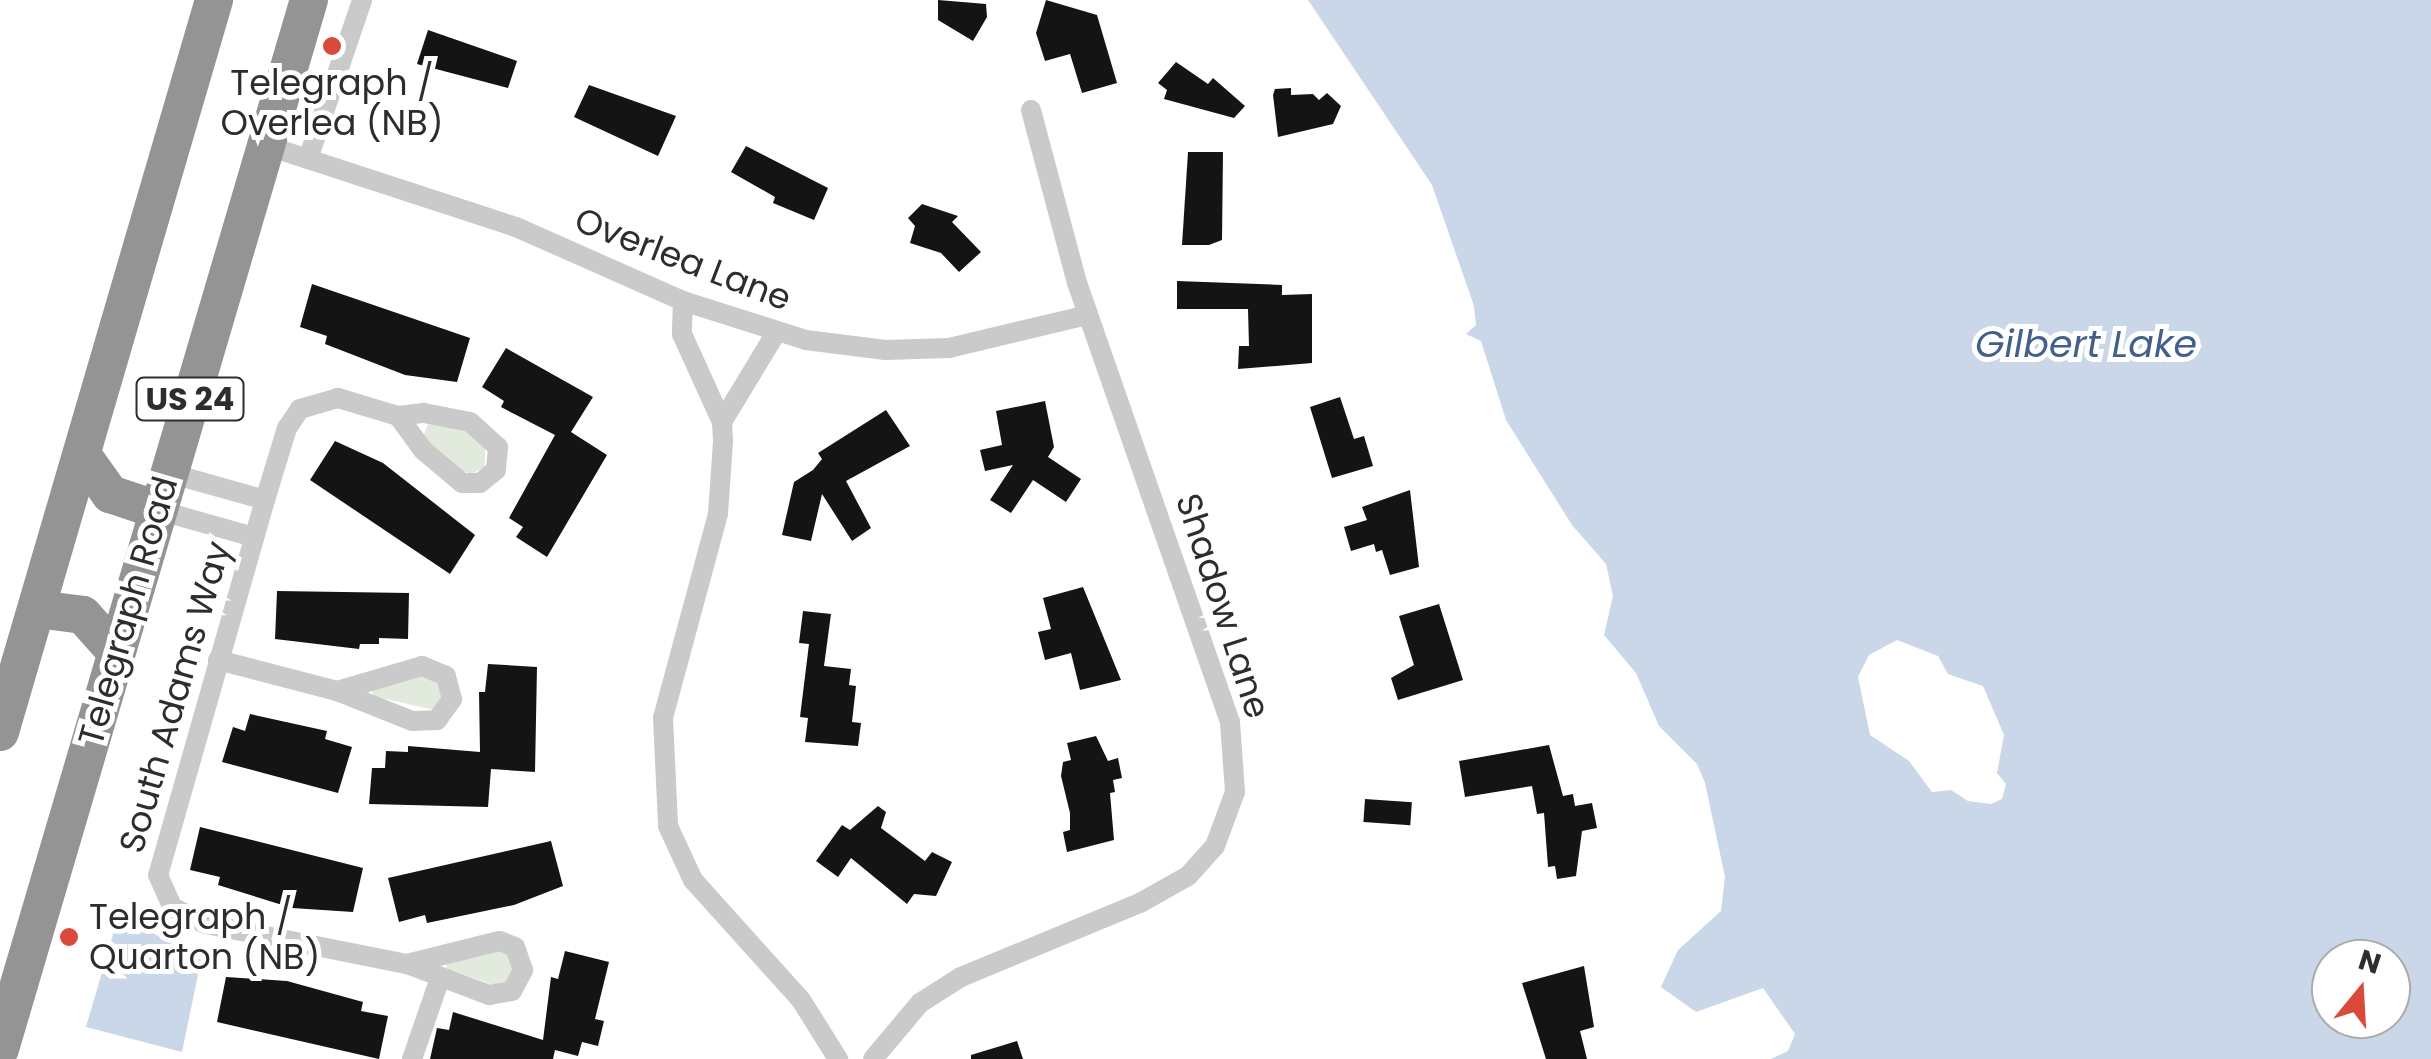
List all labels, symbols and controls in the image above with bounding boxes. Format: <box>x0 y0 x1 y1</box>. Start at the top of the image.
marker: Telegraph / Overlea (NB) <box>321 35 343 57</box>
place label: Telegraph / Overlea (NB) <box>220 62 444 144</box>
street label: Overlea Lane <box>569 199 797 319</box>
water label: Gilbert Lake <box>1975 321 2197 367</box>
road number: US 24 <box>135 372 245 426</box>
street label: Telegraph Road <box>70 472 186 750</box>
street label: Shadow Lane <box>1167 488 1279 724</box>
street label: South Adams Way <box>110 536 240 858</box>
place label: Telegraph / Quarton (NB) <box>89 896 320 978</box>
marker: Telegraph / Quarton (NB) <box>58 926 80 948</box>
north arrow <box>2311 939 2411 1039</box>
text: N <box>2354 940 2386 984</box>

